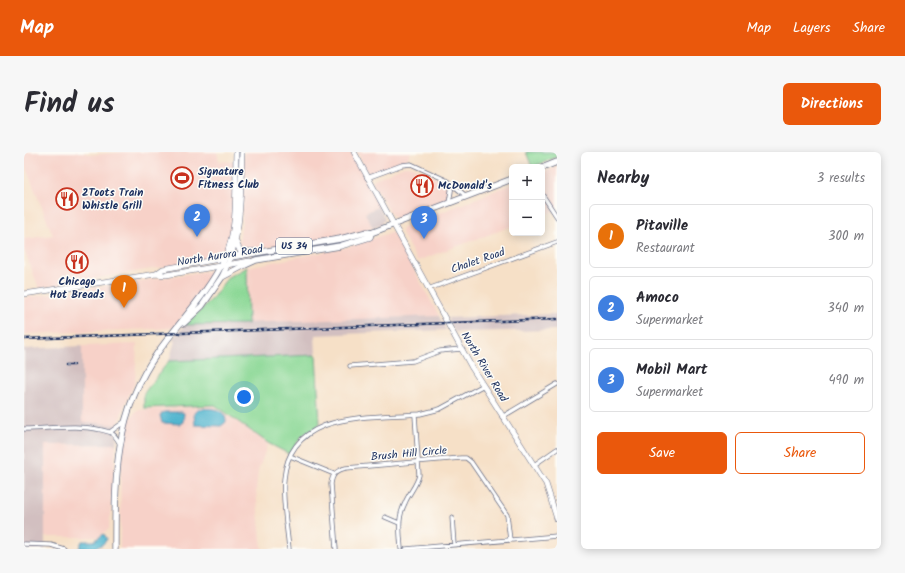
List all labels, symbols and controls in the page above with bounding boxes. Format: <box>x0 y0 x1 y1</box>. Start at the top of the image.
text: Map <box>20 13 54 43</box>
text: Map <box>747 17 771 39</box>
text: Layers <box>793 17 831 39</box>
text: Share <box>853 17 885 39</box>
text: Find us <box>24 82 115 127</box>
button: Directions <box>783 83 881 125</box>
place label: Signature Fitness Club <box>198 163 259 194</box>
map controls <box>509 164 545 236</box>
button: + <box>509 164 545 200</box>
sports icon: Signature Fitness Club <box>169 165 195 191</box>
text: Nearby <box>597 165 649 192</box>
text: 3 results <box>817 168 865 189</box>
restaurant icon: McDonald's <box>409 173 435 199</box>
place label: McDonald's <box>438 177 493 195</box>
place label: 2Toots Train Whistle Grill <box>82 184 143 215</box>
restaurant icon: 2Toots Train Whistle Grill <box>54 186 80 212</box>
button: − <box>509 200 545 236</box>
pin: 2 <box>184 204 210 237</box>
pin: 3 <box>411 206 437 239</box>
text: Pitaville <box>636 214 688 238</box>
text: 1 <box>609 226 613 247</box>
text: 300 m <box>828 226 864 247</box>
road number: US 34 <box>276 238 312 254</box>
text: Restaurant <box>636 238 695 259</box>
street label: North Aurora Road <box>176 240 265 272</box>
street label: Chalet Road <box>449 243 508 279</box>
restaurant icon: Chicago Hot Breads <box>64 249 90 275</box>
place label: Chicago Hot Breads <box>50 273 105 304</box>
pin: 1 <box>111 275 137 308</box>
text: Amoco <box>636 286 679 310</box>
text: 2 <box>607 298 615 319</box>
text: 340 m <box>827 298 864 319</box>
text: Supermarket <box>636 310 703 331</box>
street label: North River Road <box>456 328 512 406</box>
text: Mobil Mart <box>636 358 708 382</box>
text: 3 <box>607 370 615 391</box>
text: 490 m <box>828 370 864 391</box>
text: Supermarket <box>636 382 703 403</box>
your location <box>234 387 254 407</box>
button: Save <box>597 432 727 474</box>
button: Share <box>735 432 865 474</box>
street label: Brush Hill Circle <box>370 442 448 466</box>

